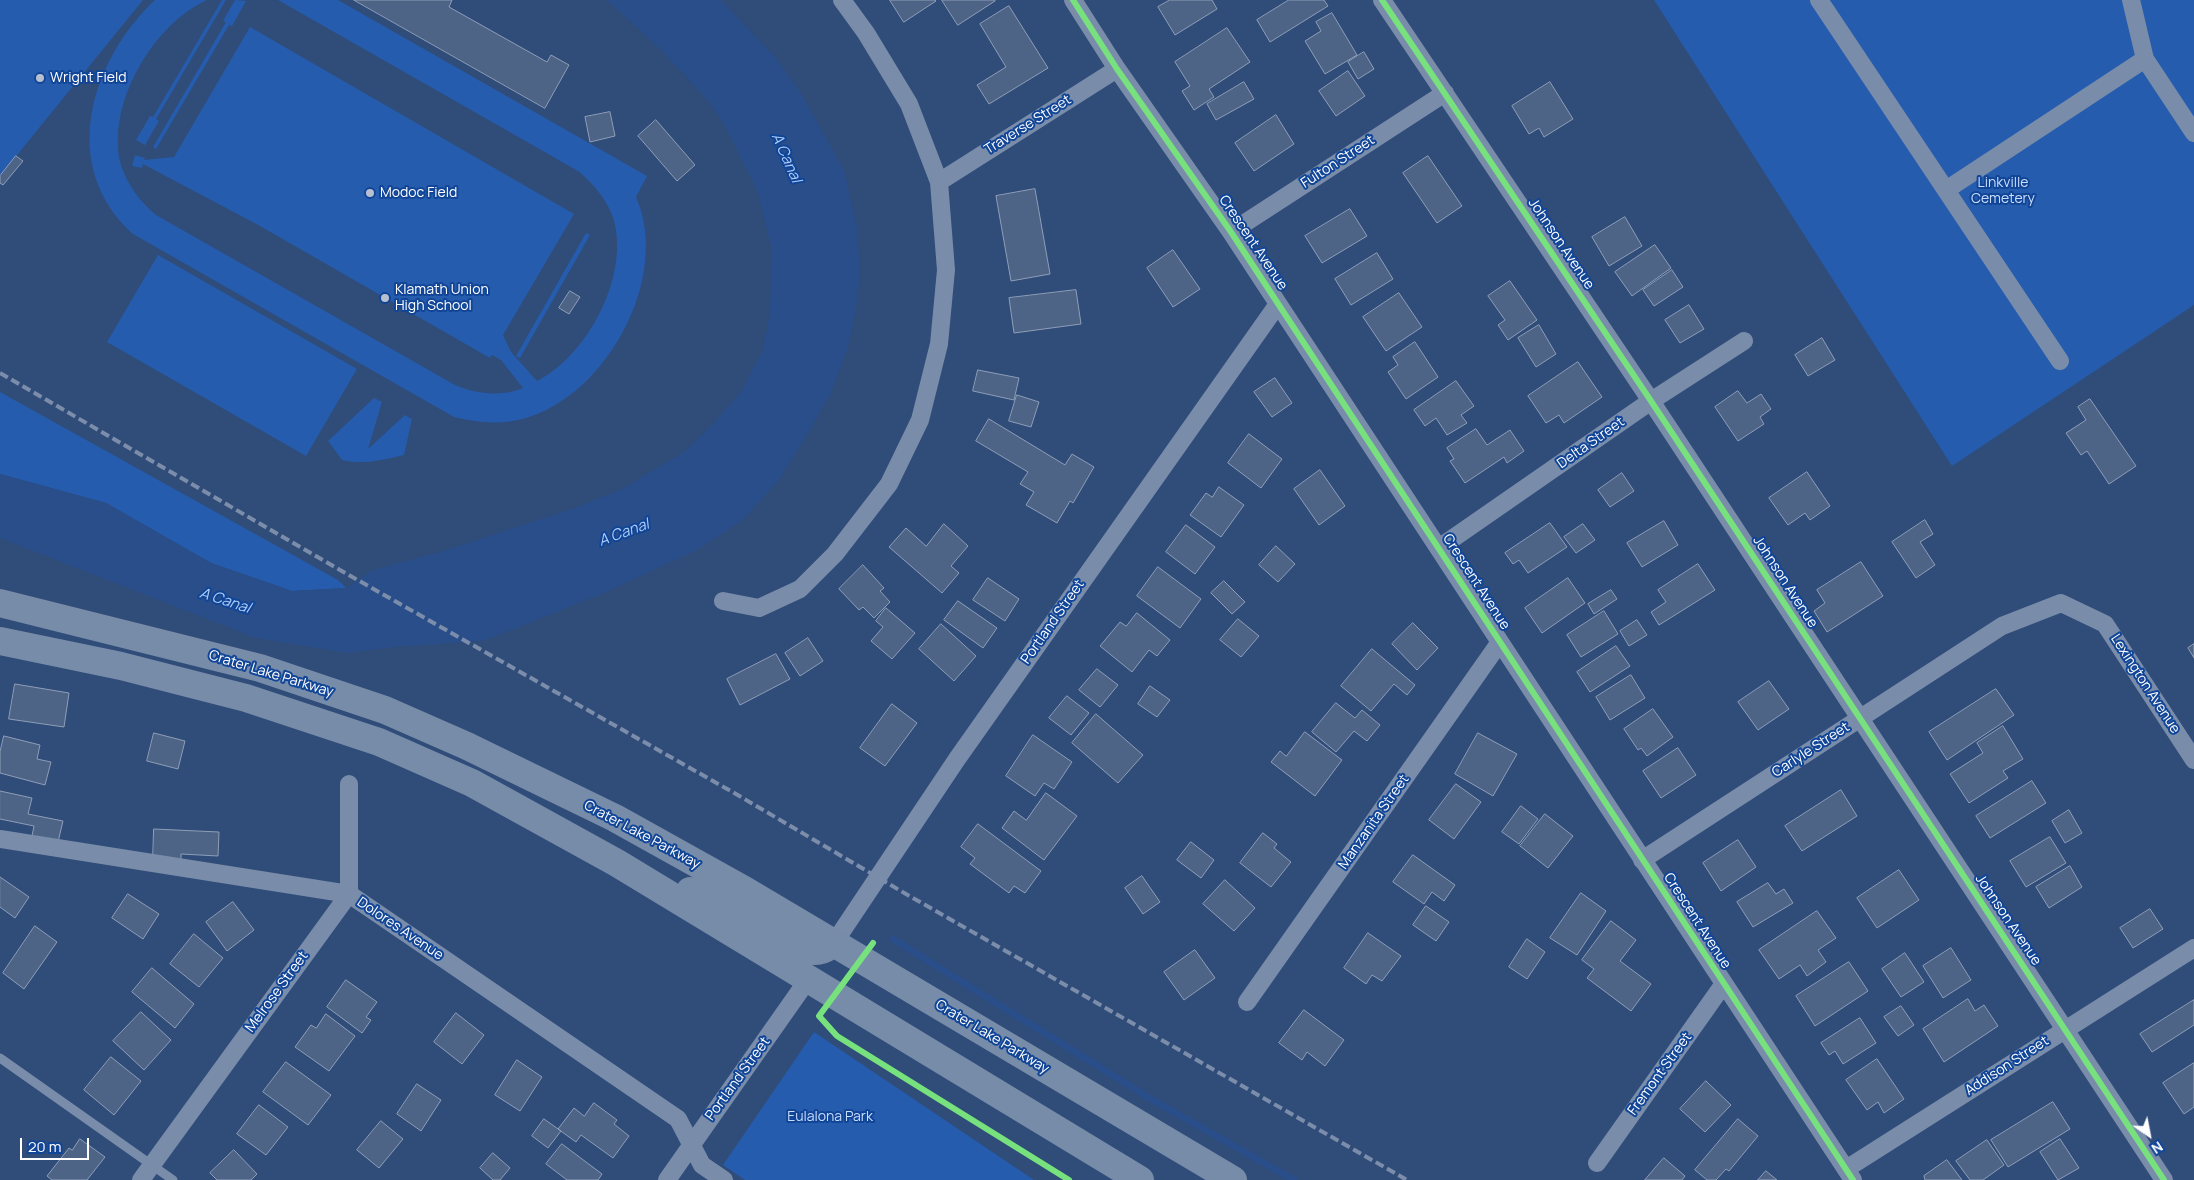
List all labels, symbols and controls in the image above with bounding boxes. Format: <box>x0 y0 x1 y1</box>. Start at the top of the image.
place label: Wright Field <box>50 70 126 86</box>
marker: Wright Field <box>34 72 46 84</box>
street label: Traverse Street <box>982 92 1074 158</box>
water label: A Canal <box>767 130 805 186</box>
street label: Fulton Street <box>1298 132 1378 192</box>
park label: Linkville Cemetery <box>1971 175 2035 208</box>
place label: Modoc Field <box>380 185 457 201</box>
marker: Modoc Field <box>364 187 376 199</box>
street label: Crescent Avenue <box>1215 192 1291 294</box>
street label: Johnson Avenue <box>1524 195 1598 293</box>
place label: Klamath Union High School <box>395 282 489 314</box>
marker: Klamath Union High School <box>379 292 391 304</box>
street label: Delta Street <box>1554 414 1628 472</box>
water label: A Canal <box>596 516 652 550</box>
street label: Crescent Avenue <box>1439 531 1513 633</box>
street label: Johnson Avenue <box>1749 533 1821 631</box>
street label: Portland Street <box>1018 577 1088 667</box>
water label: A Canal <box>197 584 253 618</box>
street label: Lexington Avenue <box>2107 631 2183 737</box>
street label: Crater Lake Parkway <box>207 647 335 701</box>
street label: Carlyle Street <box>1769 719 1853 781</box>
street label: Manzanita Street <box>1335 772 1413 872</box>
street label: Crater Lake Parkway <box>581 797 703 873</box>
street label: Crescent Avenue <box>1660 870 1734 972</box>
street label: Johnson Avenue <box>1971 871 2045 969</box>
street label: Dolores Avenue <box>354 894 446 964</box>
street label: Melrose Street <box>242 948 312 1036</box>
street label: Crater Lake Parkway <box>932 996 1052 1078</box>
street label: Fremont Street <box>1624 1029 1696 1119</box>
street label: Addison Street <box>1962 1033 2052 1099</box>
street label: Portland Street <box>702 1034 774 1124</box>
park label: Eulalona Park <box>787 1109 873 1125</box>
north arrow <box>2124 1110 2174 1160</box>
scale bar <box>22 1128 91 1160</box>
text: 20 m <box>28 1136 61 1157</box>
text: N <box>2148 1137 2167 1159</box>

